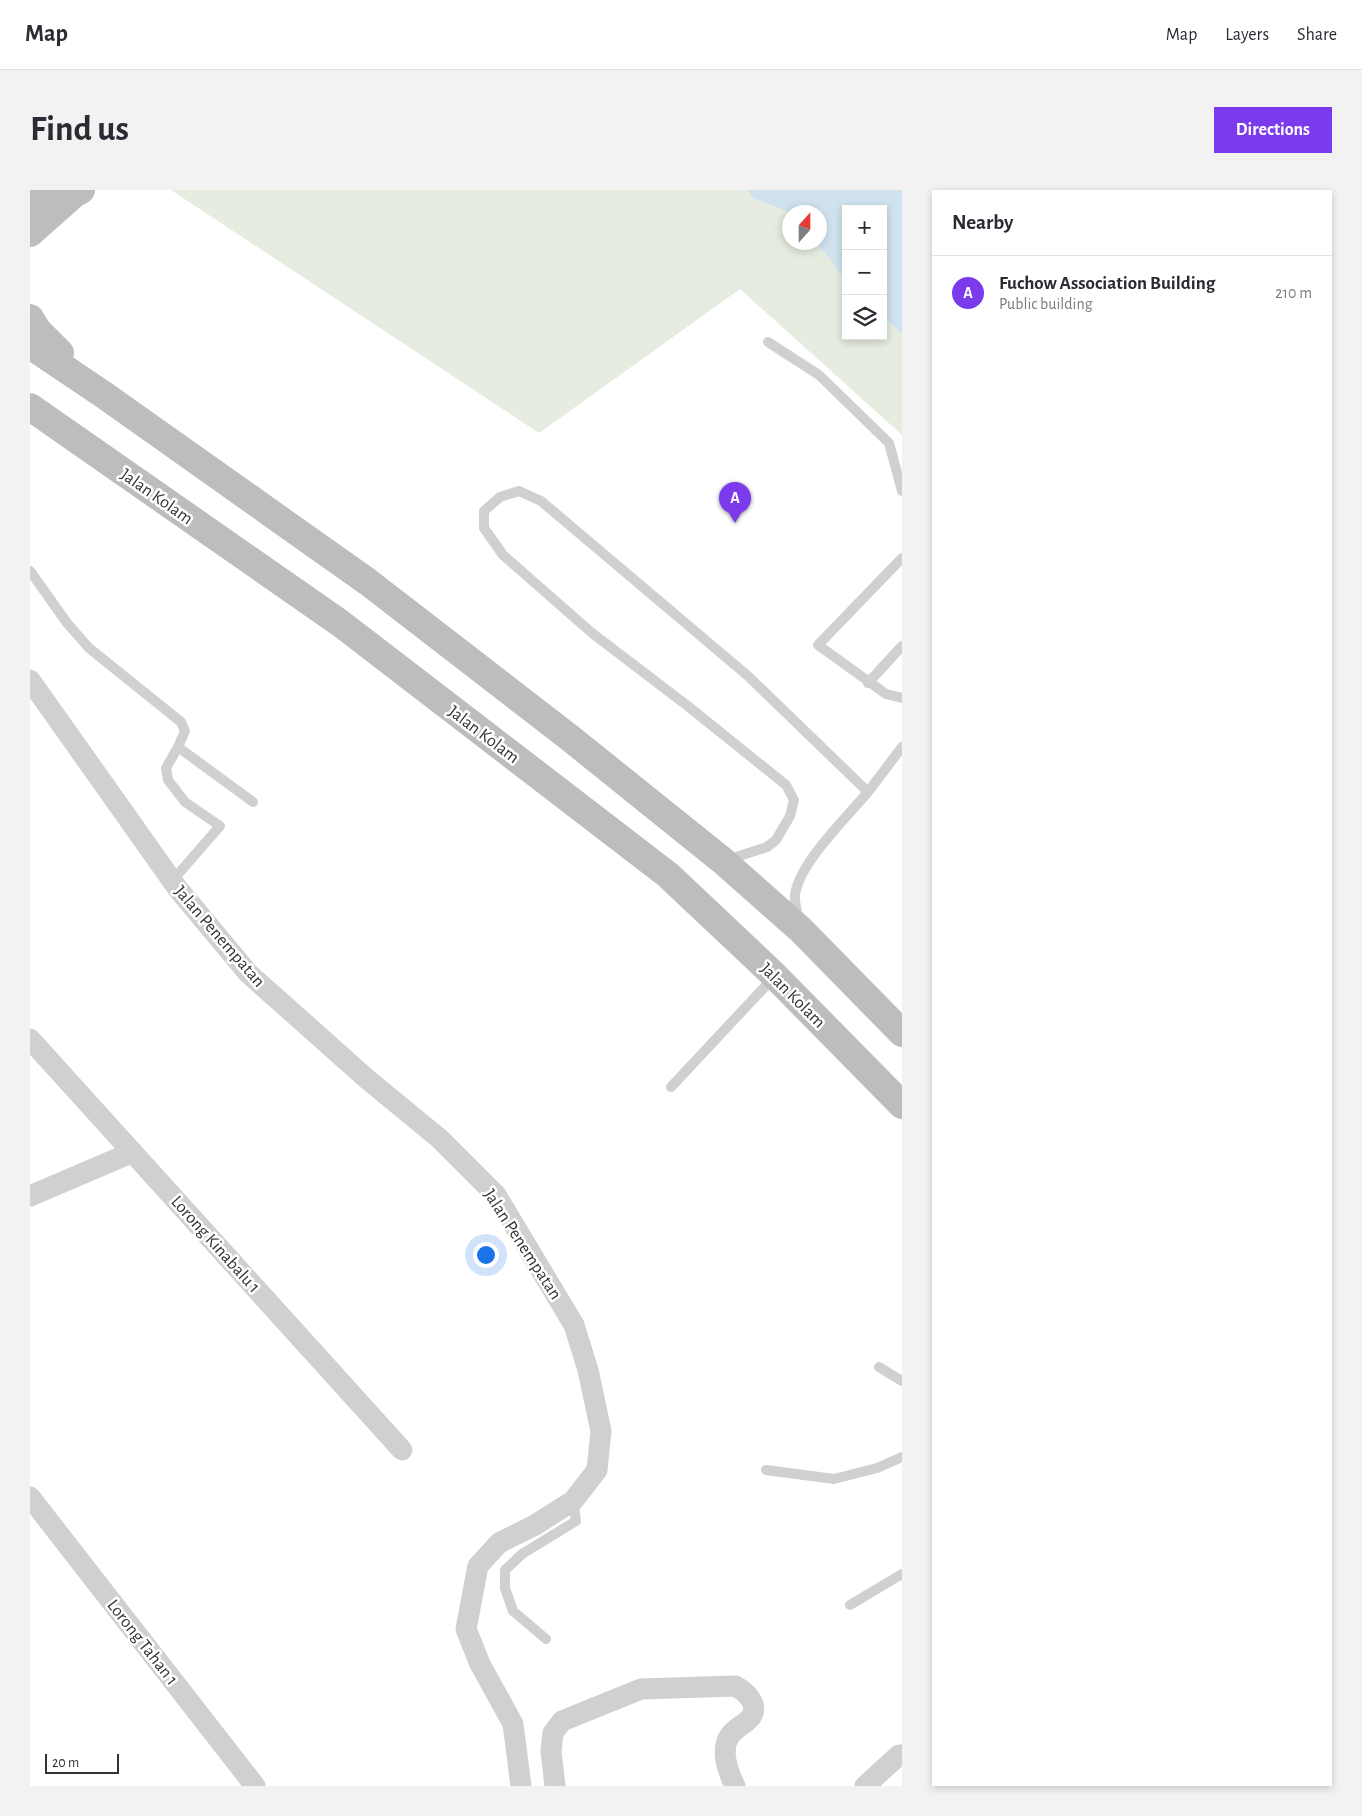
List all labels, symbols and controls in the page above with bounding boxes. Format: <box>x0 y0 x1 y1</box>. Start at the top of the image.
text: Map <box>25 22 68 46</box>
text: Map <box>1166 26 1197 44</box>
text: Layers <box>1225 26 1269 44</box>
text: Share <box>1297 26 1337 44</box>
button: Directions <box>1214 107 1332 153</box>
text: Find us <box>30 112 129 147</box>
north arrow <box>782 205 827 250</box>
map controls <box>842 205 887 340</box>
button: + <box>842 205 887 250</box>
text: Nearby <box>952 212 1013 233</box>
button: − <box>842 250 887 295</box>
text: Fuchow Association Building <box>999 274 1215 293</box>
text: A <box>963 285 973 301</box>
text: 210 m <box>1275 285 1312 301</box>
button: layers <box>842 295 887 340</box>
text: Public building <box>999 296 1093 312</box>
street label: Jalan Kolam <box>117 465 196 528</box>
pin: A <box>719 482 751 523</box>
street label: Jalan Kolam <box>445 702 522 767</box>
street label: Jalan Penempatan <box>170 882 268 991</box>
street label: Jalan Kolam <box>756 960 828 1032</box>
street label: Jalan Penempatan <box>480 1186 565 1303</box>
street label: Lorong Kinabalu 1 <box>167 1193 263 1297</box>
your location <box>473 1242 499 1268</box>
street label: Lorong Tahan 1 <box>103 1596 181 1689</box>
scale bar <box>45 1751 119 1774</box>
text: 20 m <box>52 1756 79 1770</box>

